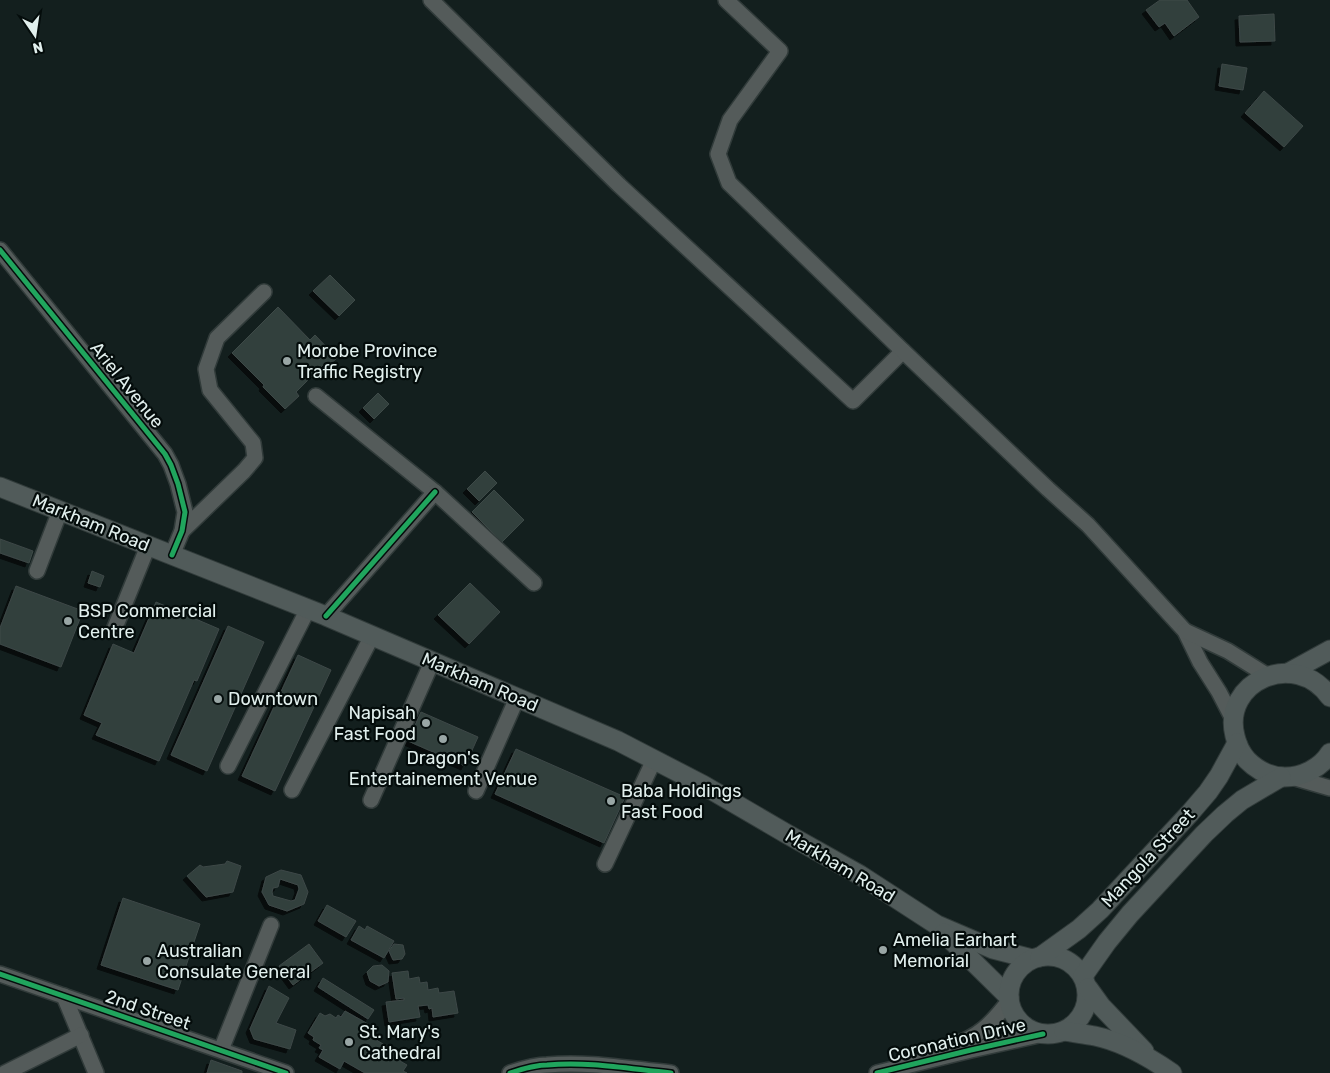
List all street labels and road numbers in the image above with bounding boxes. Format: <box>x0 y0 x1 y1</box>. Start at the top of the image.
street label: Ariel Avenue <box>86 337 168 433</box>
street label: Markham Road <box>29 490 153 556</box>
street label: Markham Road <box>418 648 542 716</box>
street label: Mangola Street <box>1097 804 1199 912</box>
street label: Markham Road <box>781 825 899 907</box>
street label: 2nd Street <box>103 985 193 1035</box>
street label: Coronation Drive <box>886 1013 1028 1067</box>

